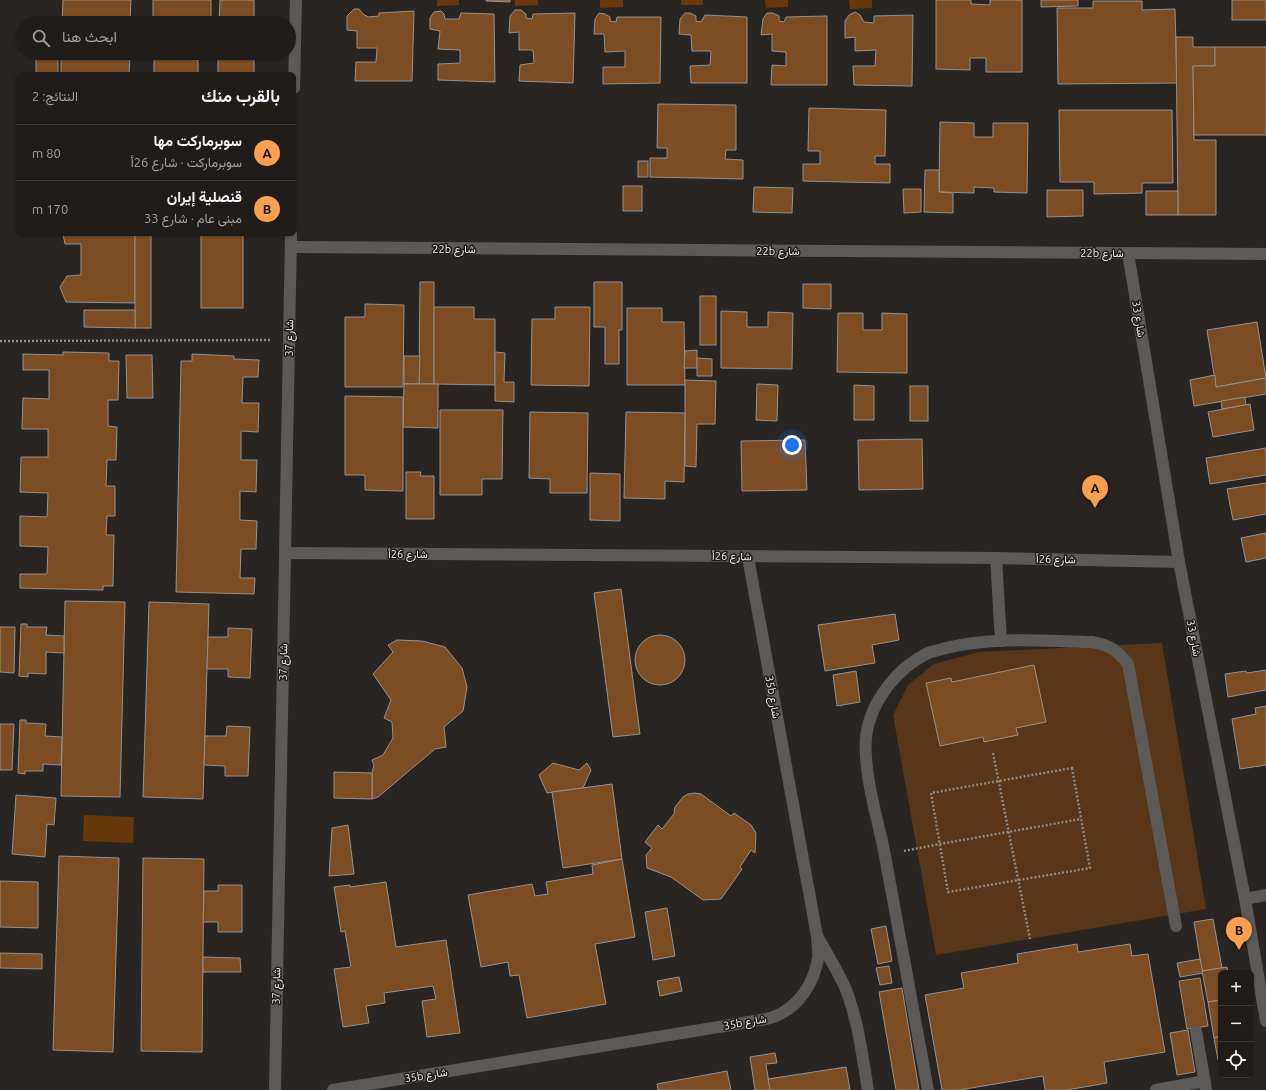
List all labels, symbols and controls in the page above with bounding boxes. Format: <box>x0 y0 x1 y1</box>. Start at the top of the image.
search box <box>16 16 296 60</box>
icon: search <box>30 27 52 49</box>
text: ابحث هنا <box>62 28 117 45</box>
text: بالقرب منك <box>201 86 280 105</box>
text: النتائج: 2 <box>32 89 78 103</box>
text: سوبرماركت مها <box>153 132 242 149</box>
text: 80 m <box>32 146 61 160</box>
text: A <box>262 146 272 160</box>
text: سوبرماركت · شارع 26أ <box>131 155 242 169</box>
text: قنصلية إيران <box>167 188 242 205</box>
text: 170 m <box>32 202 68 216</box>
text: B <box>263 202 271 216</box>
text: مبنى عام · شارع 33 <box>144 211 242 225</box>
street label: 22b شارع <box>432 243 476 257</box>
street label: 22b شارع <box>756 245 800 259</box>
street label: 22b شارع <box>1080 247 1124 261</box>
street label: شارع 33 <box>1128 300 1148 339</box>
street label: شارع 37 <box>283 319 297 357</box>
your location <box>782 435 802 455</box>
pin: A <box>1082 475 1108 508</box>
street label: شارع 26أ <box>388 548 428 562</box>
street label: شارع 26أ <box>712 550 752 564</box>
street label: شارع 26أ <box>1036 553 1076 567</box>
street label: شارع 33 <box>1183 619 1203 658</box>
street label: شارع 37 <box>277 643 291 681</box>
street label: 35b شارع <box>761 675 783 720</box>
pin: B <box>1226 917 1252 950</box>
street label: شارع 37 <box>270 967 284 1005</box>
map controls <box>1218 970 1254 1078</box>
button: + <box>1218 970 1254 1006</box>
button: − <box>1218 1006 1254 1042</box>
street label: 35b شارع <box>723 1012 768 1034</box>
button: locate <box>1218 1042 1254 1078</box>
street label: 35b شارع <box>404 1066 449 1086</box>

